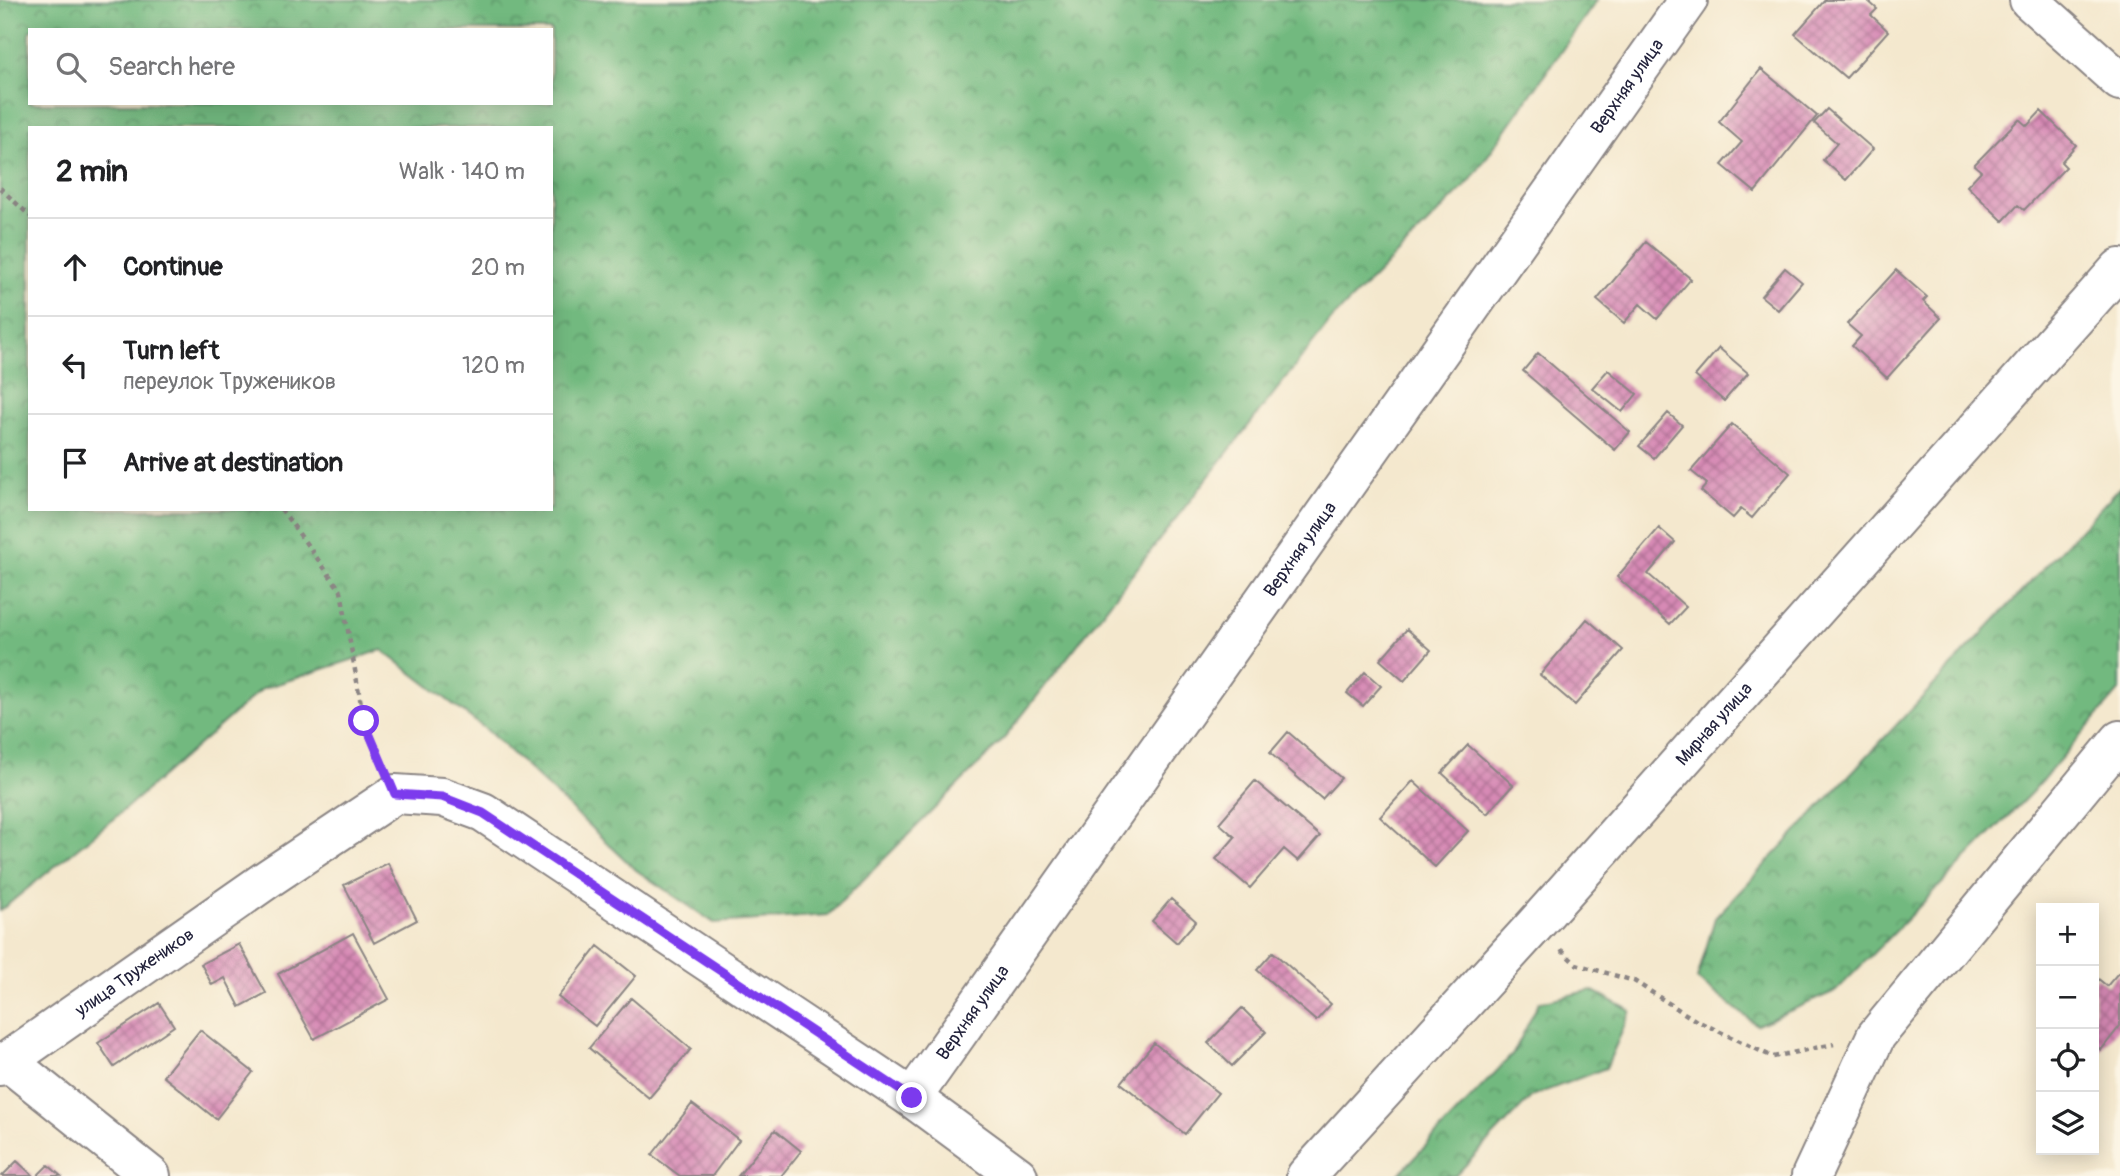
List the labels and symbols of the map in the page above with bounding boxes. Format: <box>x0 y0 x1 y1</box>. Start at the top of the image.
street label: Верхняя улица <box>1586 34 1669 138</box>
street label: Верхняя улица <box>1258 497 1341 601</box>
street label: Мирная улица <box>1671 677 1757 770</box>
route start <box>348 705 379 736</box>
street label: улица Тружеников <box>70 922 198 1022</box>
street label: Верхняя улица <box>931 960 1014 1064</box>
route end <box>896 1082 927 1113</box>

